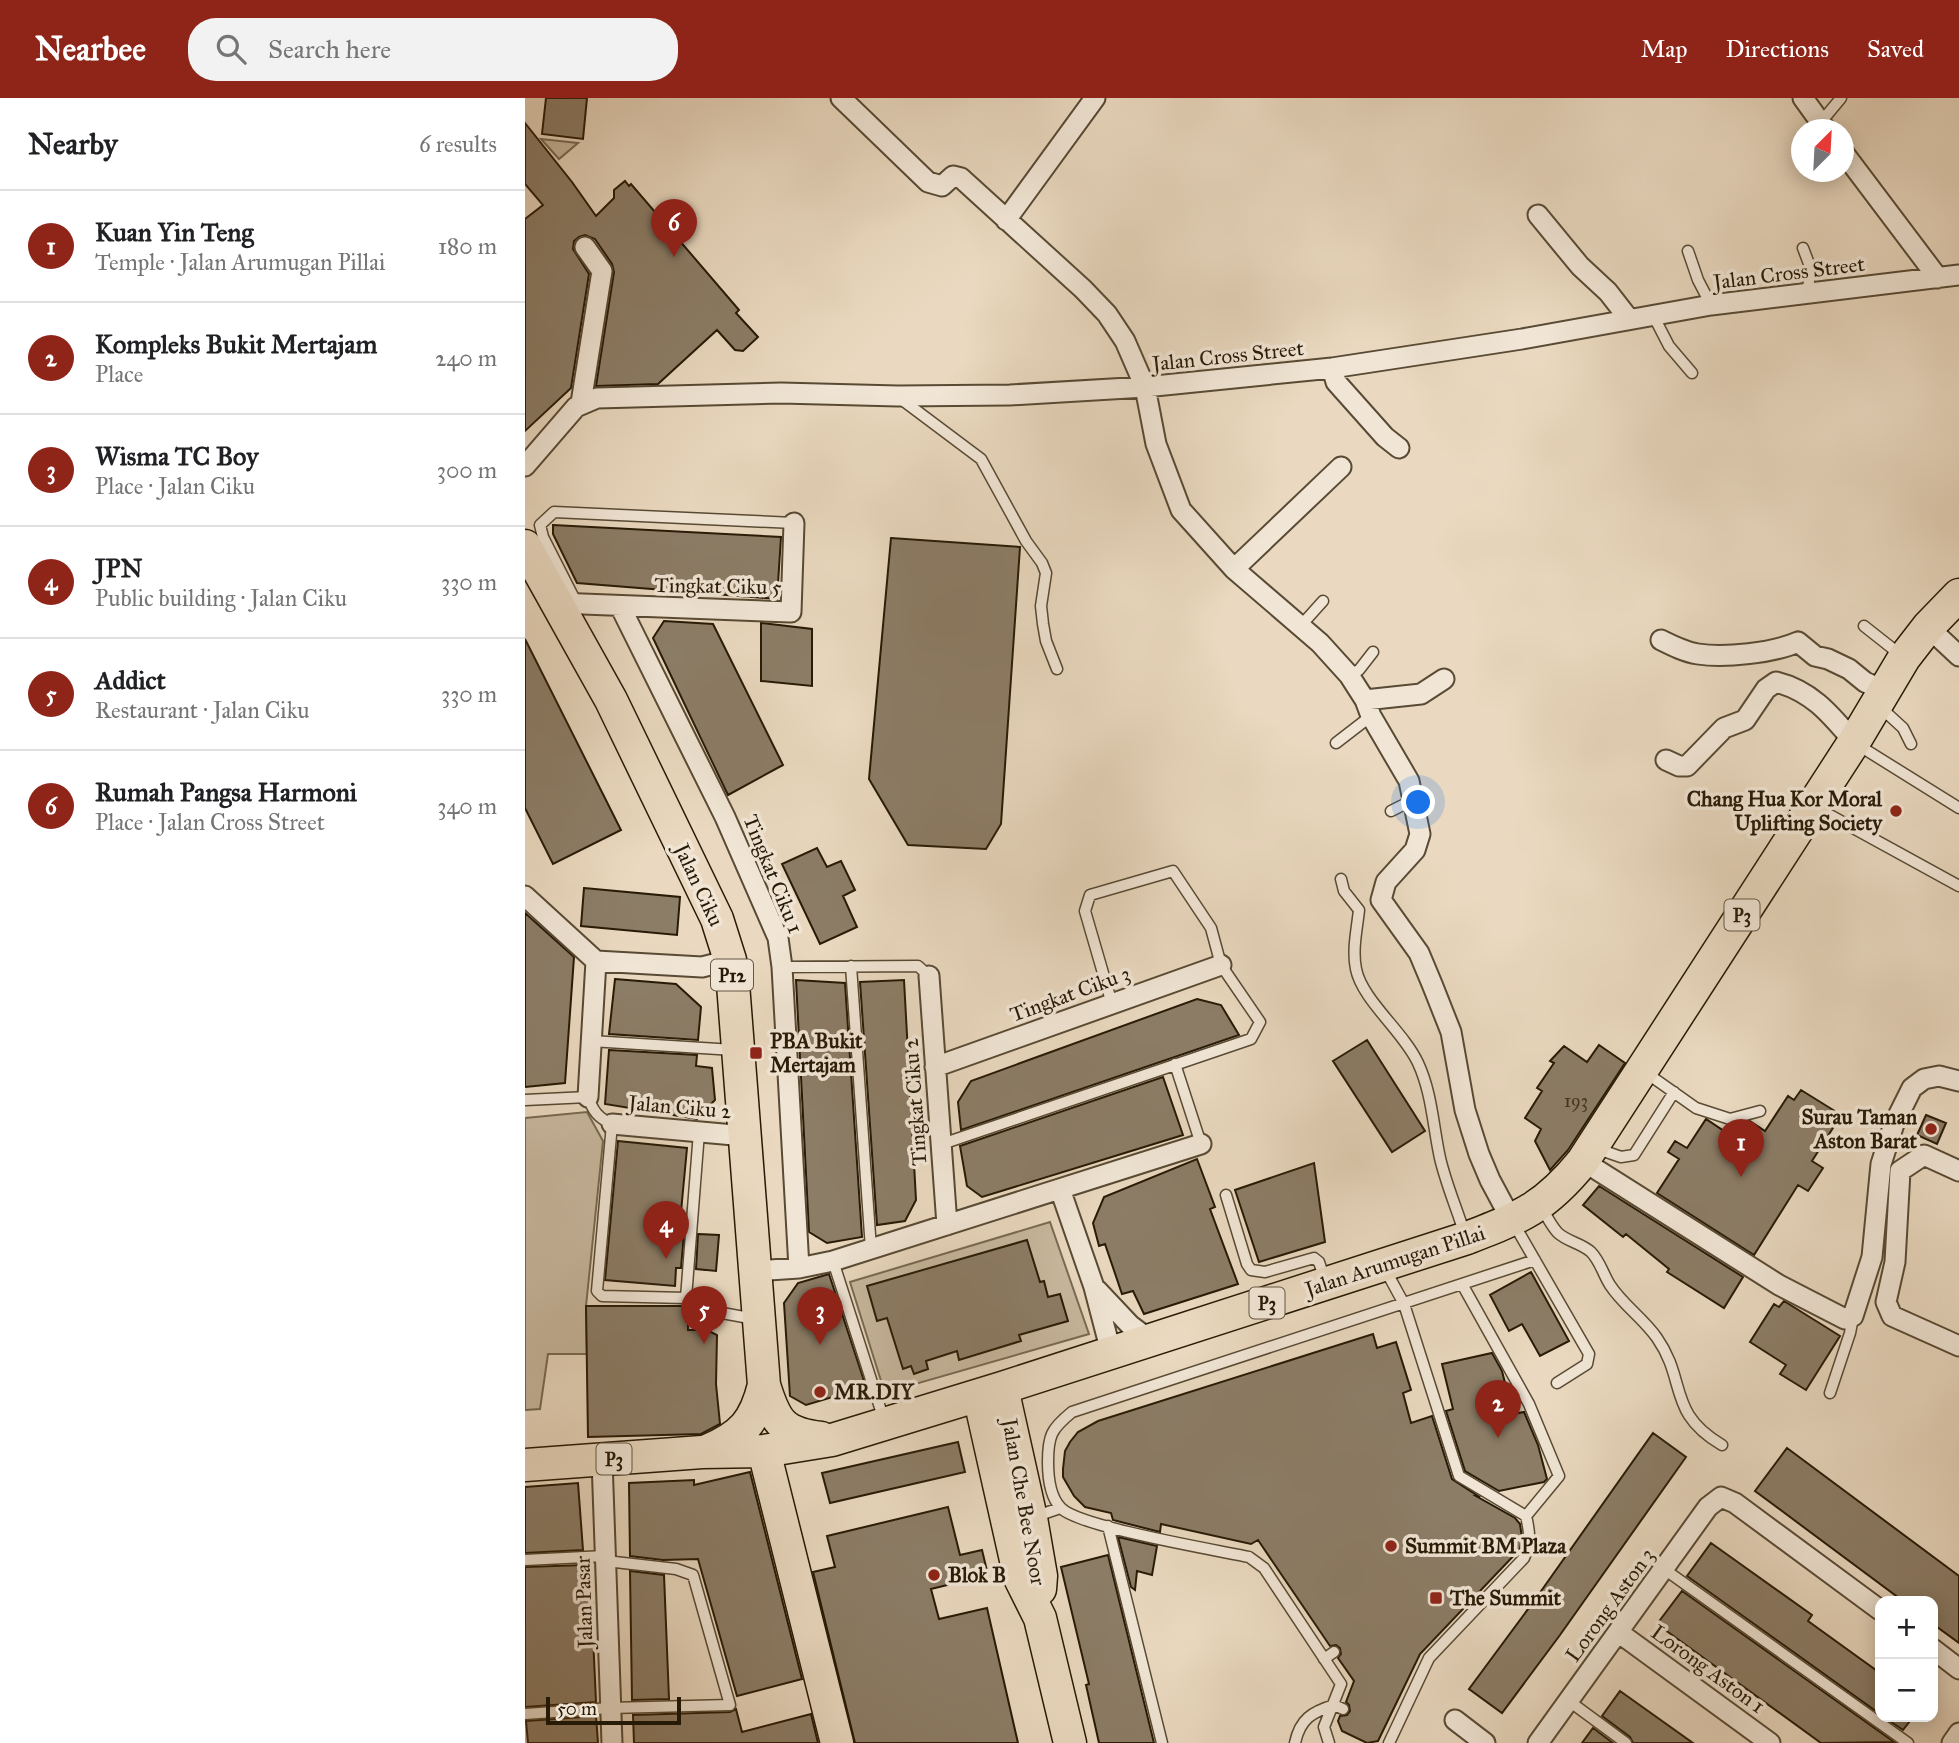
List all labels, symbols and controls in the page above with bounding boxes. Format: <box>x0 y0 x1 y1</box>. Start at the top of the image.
search box <box>188 18 678 81</box>
text: Nearbee <box>35 29 146 69</box>
icon: search <box>212 30 250 68</box>
text: Search here <box>268 33 391 65</box>
text: Map <box>1641 34 1688 64</box>
text: Directions <box>1726 34 1829 64</box>
text: Saved <box>1867 34 1924 64</box>
north arrow <box>1791 119 1854 182</box>
text: Nearby <box>28 126 118 162</box>
text: 6 results <box>419 130 497 158</box>
pin: 6 <box>651 199 697 257</box>
text: Kuan Yin Teng <box>95 216 254 248</box>
text: 1 <box>46 232 56 260</box>
text: 180 m <box>438 232 497 260</box>
text: Temple · Jalan Arumugan Pillai <box>95 248 385 276</box>
street label: Jalan Cross Street <box>1710 251 1867 295</box>
text: Kompleks Bukit Mertajam <box>95 328 377 360</box>
street label: Jalan Cross Street <box>1149 335 1306 377</box>
text: 2 <box>45 344 57 372</box>
text: 240 m <box>435 344 497 372</box>
text: Place <box>95 360 143 388</box>
text: Wisma TC Boy <box>95 440 258 472</box>
text: 3 <box>46 456 56 484</box>
text: 300 m <box>437 456 497 484</box>
text: Place · Jalan Ciku <box>95 472 255 500</box>
text: JPN <box>95 552 142 584</box>
text: 4 <box>45 568 57 596</box>
text: 330 m <box>441 568 497 596</box>
street label: Tingkat Ciku 5 <box>654 572 782 600</box>
text: Public building · Jalan Ciku <box>95 584 347 612</box>
text: Addict <box>95 664 166 696</box>
text: 5 <box>46 680 56 708</box>
text: 330 m <box>441 680 497 708</box>
text: Restaurant · Jalan Ciku <box>95 696 310 724</box>
text: Rumah Pangsa Harmoni <box>95 776 357 808</box>
your location <box>1401 785 1435 819</box>
place label: Chang Hua Kor Moral Uplifting Society <box>1687 786 1883 836</box>
text: 6 <box>45 792 57 820</box>
text: 340 m <box>437 792 497 820</box>
marker: Chang Hua Kor Moral Uplifting Society <box>1888 803 1904 819</box>
text: Place · Jalan Cross Street <box>95 808 325 836</box>
street label: Tingkat Ciku 1 <box>737 811 809 937</box>
street label: Jalan Ciku <box>668 838 729 931</box>
road number: P3 <box>1725 900 1759 930</box>
road number: P12 <box>711 960 753 990</box>
street label: Tingkat Ciku 3 <box>1006 960 1134 1028</box>
place label: PBA Bukit Mertajam <box>770 1028 863 1078</box>
street label: Tingkat Ciku 2 <box>898 1037 932 1167</box>
marker: PBA Bukit Mertajam <box>748 1045 764 1061</box>
street label: Jalan Ciku 2 <box>625 1089 733 1125</box>
house number: 193 <box>1564 1090 1588 1112</box>
place label: Surau Taman Aston Barat <box>1801 1104 1918 1154</box>
pin: 1 <box>1718 1119 1764 1177</box>
marker: Surau Taman Aston Barat <box>1923 1121 1939 1137</box>
pin: 4 <box>643 1201 689 1259</box>
street label: Jalan Arumugan Pillai <box>1300 1220 1488 1303</box>
pin: 5 <box>681 1286 727 1344</box>
pin: 3 <box>797 1287 843 1345</box>
road number: P3 <box>1249 1288 1285 1318</box>
place label: MR.DIY <box>834 1379 916 1405</box>
pin: 2 <box>1475 1380 1521 1438</box>
marker: MR.DIY <box>812 1384 828 1400</box>
street label: Jalan Che Bee Noor <box>996 1414 1052 1588</box>
road number: P3 <box>597 1443 631 1474</box>
place label: Summit BM Plaza <box>1405 1533 1567 1559</box>
marker: Summit BM Plaza <box>1383 1538 1399 1554</box>
street label: Lorong Aston 3 <box>1560 1543 1660 1667</box>
street label: Jalan Pasar <box>569 1555 599 1651</box>
place label: Blok B <box>948 1562 1006 1588</box>
marker: Blok B <box>926 1567 942 1583</box>
place label: The Summit <box>1449 1585 1562 1611</box>
marker: The Summit <box>1428 1590 1444 1606</box>
map controls <box>1875 1596 1938 1722</box>
button: + <box>1875 1596 1938 1659</box>
street label: Lorong Aston 1 <box>1646 1619 1770 1719</box>
button: − <box>1875 1659 1938 1722</box>
scale bar <box>546 1694 681 1726</box>
text: 50 m <box>557 1697 597 1720</box>

